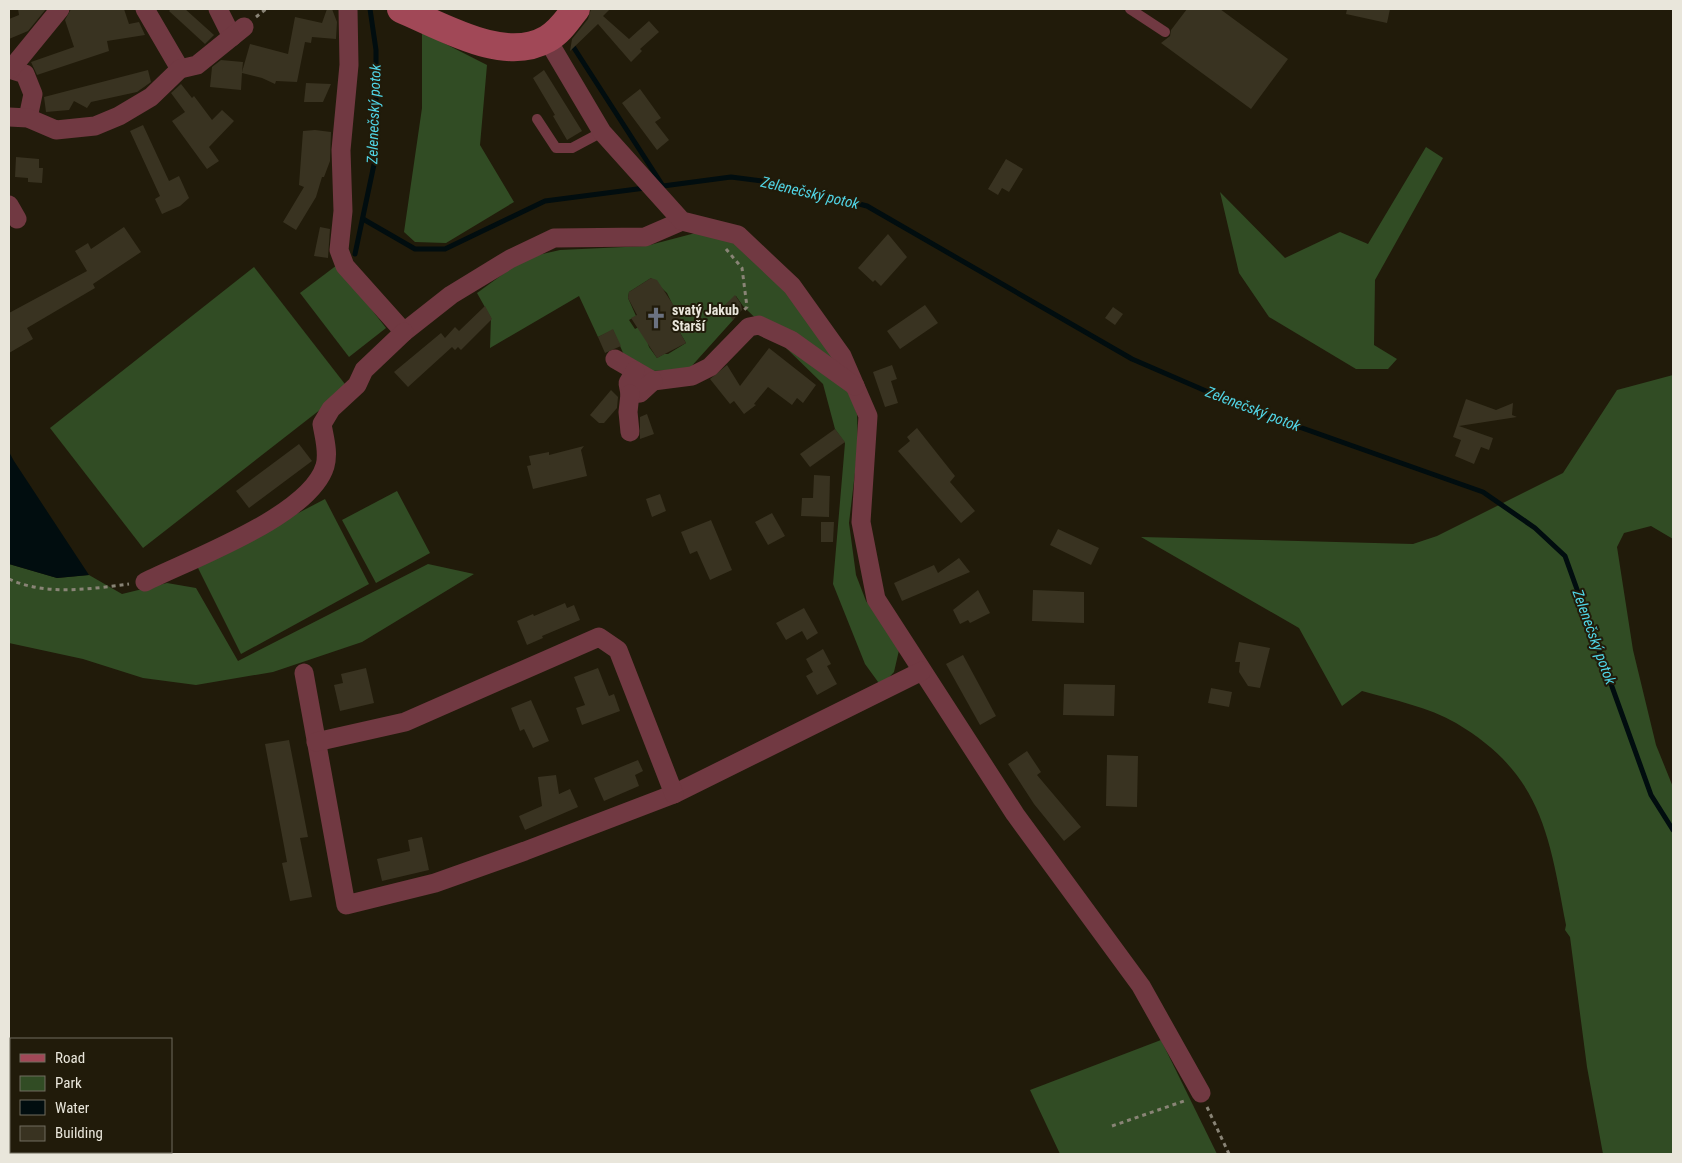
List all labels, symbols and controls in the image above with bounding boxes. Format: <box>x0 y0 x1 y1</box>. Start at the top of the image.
water label: Zelenečský potok <box>363 63 385 165</box>
water label: Zelenečský potok <box>758 173 861 213</box>
place label: svatý Jakub Starší <box>672 302 739 334</box>
church icon: svatý Jakub Starší <box>643 305 669 331</box>
water label: Zelenečský potok <box>1202 382 1303 436</box>
water label: Zelenečský potok <box>1568 586 1620 688</box>
legend <box>10 1038 172 1153</box>
text: Road <box>55 1049 85 1067</box>
text: Park <box>55 1074 82 1092</box>
text: Water <box>55 1099 90 1117</box>
text: Building <box>55 1124 103 1142</box>

